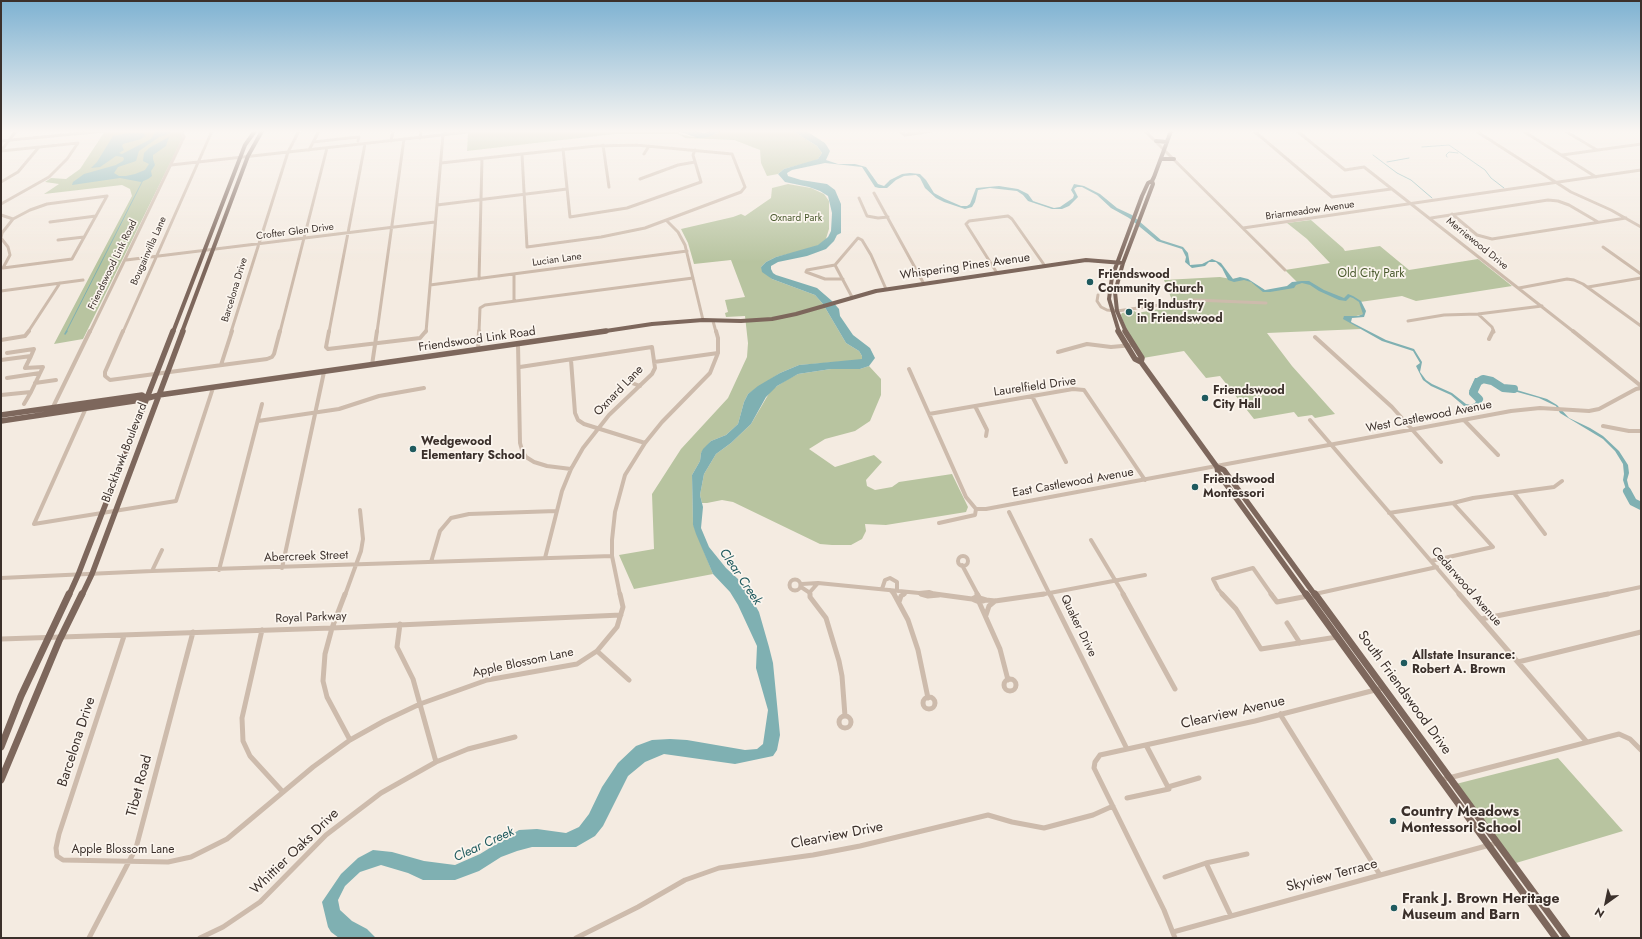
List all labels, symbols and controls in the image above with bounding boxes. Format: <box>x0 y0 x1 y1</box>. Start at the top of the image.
street label: Briarmeadow Avenue <box>1265 199 1355 223</box>
park label: Oxnard Park <box>770 213 822 225</box>
street label: Bougainvilla Lane <box>129 215 169 287</box>
street label: Merriewood Drive <box>1444 215 1510 273</box>
street label: Friendswood Link Road <box>86 218 140 312</box>
street label: Crofter Glen Drive <box>256 221 334 243</box>
street label: Lucian Lane <box>532 251 582 269</box>
street label: Whispering Pines Avenue <box>899 251 1031 283</box>
street label: Barcelona Drive <box>220 256 250 324</box>
park label: Old City Park <box>1337 267 1405 281</box>
place label: Friendswood Community Church <box>1098 268 1204 296</box>
marker: Friendswood Community Church <box>1085 277 1095 287</box>
place label: Fig Industry in Friendswood <box>1137 298 1223 326</box>
marker: Fig Industry in Friendswood <box>1124 307 1134 317</box>
street label: Friendswood Link Road <box>417 325 537 355</box>
street label: Oxnard Lane <box>591 363 647 419</box>
street label: Laurelfield Drive <box>993 374 1077 400</box>
place label: Friendswood City Hall <box>1213 384 1285 412</box>
marker: Friendswood City Hall <box>1200 393 1210 403</box>
street label: West Castlewood Avenue <box>1365 398 1493 436</box>
street label: Blackhawk Boulevard <box>99 401 151 505</box>
place label: Wedgewood Elementary School <box>421 435 525 463</box>
marker: Wedgewood Elementary School <box>408 444 418 454</box>
street label: East Castlewood Avenue <box>1011 465 1135 501</box>
place label: Friendswood Montessori <box>1203 473 1275 501</box>
marker: Friendswood Montessori <box>1190 482 1200 492</box>
street label: Cedarwood Avenue <box>1428 544 1504 630</box>
water label: Clear Creek <box>715 546 765 608</box>
street label: Abercreek Street <box>264 548 348 566</box>
street label: Quaker Drive <box>1057 593 1099 659</box>
street label: Royal Parkway <box>275 610 347 626</box>
street label: South Friendswood Drive <box>1353 628 1455 758</box>
street label: Apple Blossom Lane <box>471 645 575 681</box>
place label: Allstate Insurance: Robert A. Brown <box>1412 649 1515 677</box>
marker: Allstate Insurance: Robert A. Brown <box>1399 658 1409 668</box>
street label: Clearview Avenue <box>1179 693 1287 733</box>
street label: Barcelona Drive <box>55 695 99 789</box>
street label: Tibet Road <box>124 753 156 819</box>
place label: Country Meadows Montessori School <box>1401 805 1521 838</box>
street label: Whittier Oaks Drive <box>247 806 343 898</box>
marker: Country Meadows Montessori School <box>1388 816 1398 826</box>
street label: Clearview Drive <box>789 819 885 853</box>
water label: Clear Creek <box>451 824 517 866</box>
street label: Apple Blossom Lane <box>72 843 174 857</box>
street label: Skyview Terrace <box>1285 856 1379 896</box>
north arrow <box>1586 883 1626 923</box>
place label: Frank J. Brown Heritage Museum and Barn <box>1402 892 1559 924</box>
marker: Frank J. Brown Heritage Museum and Barn <box>1389 903 1399 913</box>
text: N <box>1591 904 1607 922</box>

